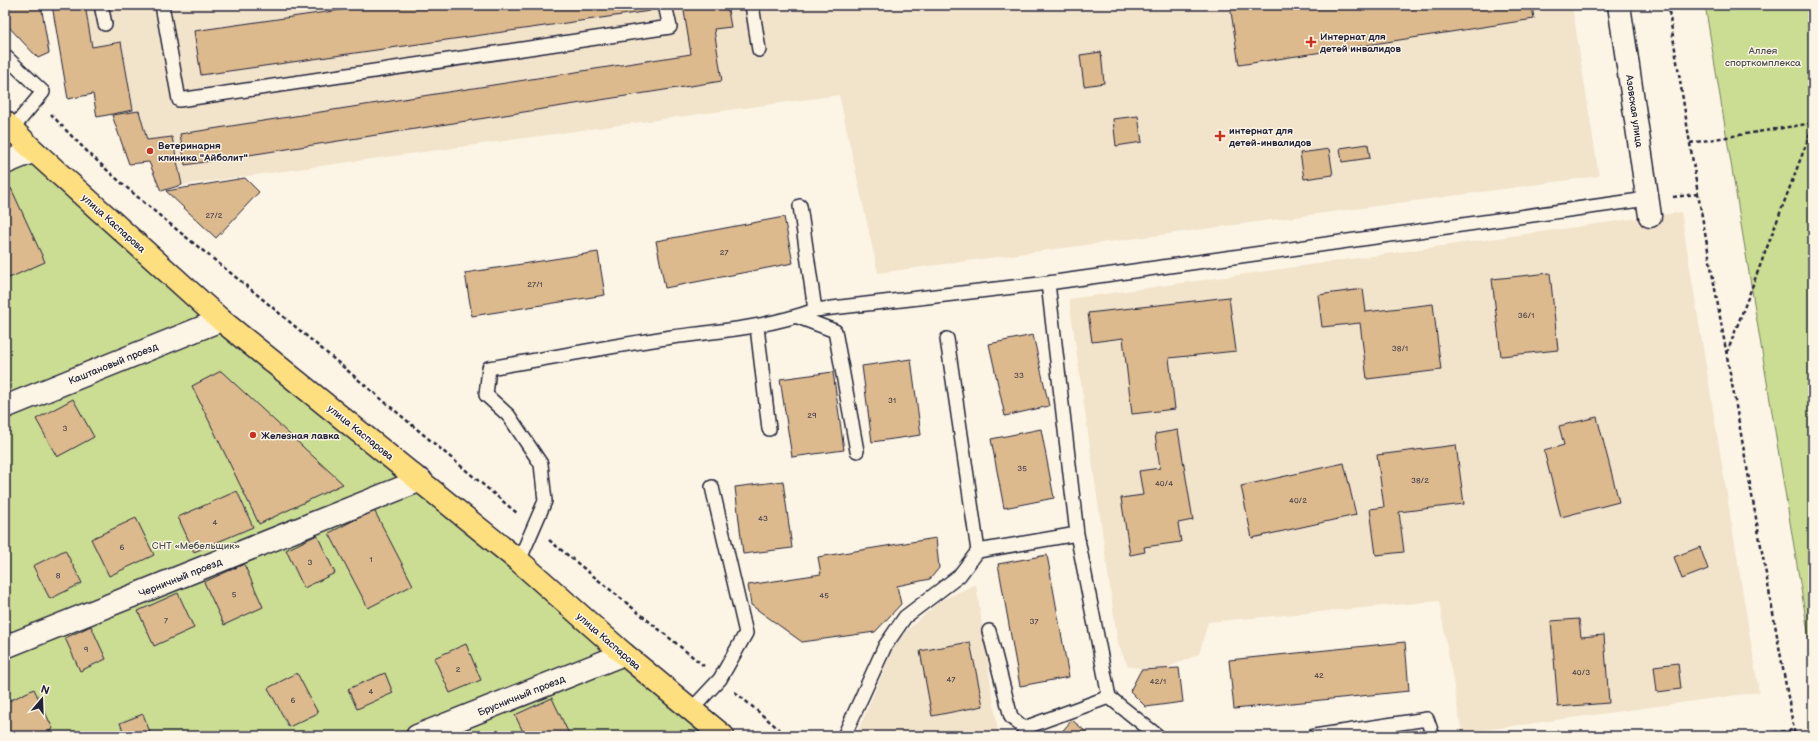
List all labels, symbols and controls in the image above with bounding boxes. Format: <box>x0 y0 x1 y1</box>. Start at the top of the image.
place label: Интернат для детей инвалидов <box>1319 31 1401 55</box>
marker: Интернат для детей инвалидов <box>1305 36 1317 48</box>
park label: Аллея спорткомплекса <box>1725 45 1801 69</box>
street label: Азовская улица <box>1623 73 1645 148</box>
place label: интернат для детей-инвалидов <box>1228 125 1312 149</box>
marker: интернат для детей-инвалидов <box>1214 130 1226 142</box>
place label: Ветеринарня клиника "Айболит" <box>158 140 248 164</box>
marker: Ветеринарня клиника "Айболит" <box>145 146 155 156</box>
street label: улица Каспарова <box>79 192 148 255</box>
house number: 27/2 <box>206 211 223 220</box>
house number: 27 <box>720 248 728 257</box>
house number: 27/1 <box>527 280 543 289</box>
house number: 36/1 <box>1518 311 1534 320</box>
street label: Каштановый проезд <box>67 341 160 387</box>
house number: 38/1 <box>1392 344 1408 353</box>
house number: 33 <box>1014 371 1024 380</box>
house number: 31 <box>888 396 896 405</box>
street label: улица Каспарова <box>325 403 396 463</box>
house number: 29 <box>807 411 817 420</box>
house number: 3 <box>63 424 68 433</box>
marker: Железная лавка <box>248 430 258 440</box>
place label: Железная лавка <box>261 430 339 442</box>
house number: 35 <box>1017 464 1027 473</box>
house number: 38/2 <box>1411 476 1429 485</box>
house number: 40/4 <box>1155 479 1173 488</box>
house number: 40/2 <box>1289 496 1307 505</box>
house number: 43 <box>758 514 768 523</box>
house number: 4 <box>213 518 218 527</box>
park label: СНТ «Мебельщик» <box>152 540 241 552</box>
house number: 6 <box>120 543 125 552</box>
house number: 1 <box>369 555 373 564</box>
street label: Черничный проезд <box>137 556 224 600</box>
house number: 3 <box>308 558 313 567</box>
house number: 8 <box>56 571 61 580</box>
house number: 5 <box>232 590 237 599</box>
house number: 45 <box>819 591 829 600</box>
street label: улица Каспарова <box>574 611 643 673</box>
house number: 7 <box>164 616 168 625</box>
house number: 37 <box>1030 617 1038 626</box>
house number: 9 <box>84 645 89 654</box>
house number: 2 <box>456 665 461 674</box>
house number: 40/3 <box>1572 668 1590 677</box>
house number: 42 <box>1314 671 1324 680</box>
street label: Брусничный проезд <box>476 673 567 719</box>
house number: 47 <box>947 675 955 684</box>
house number: 42/1 <box>1150 677 1166 686</box>
north arrow <box>22 679 62 719</box>
text: N <box>39 683 51 698</box>
house number: 4 <box>369 687 374 696</box>
house number: 6 <box>291 696 296 705</box>

